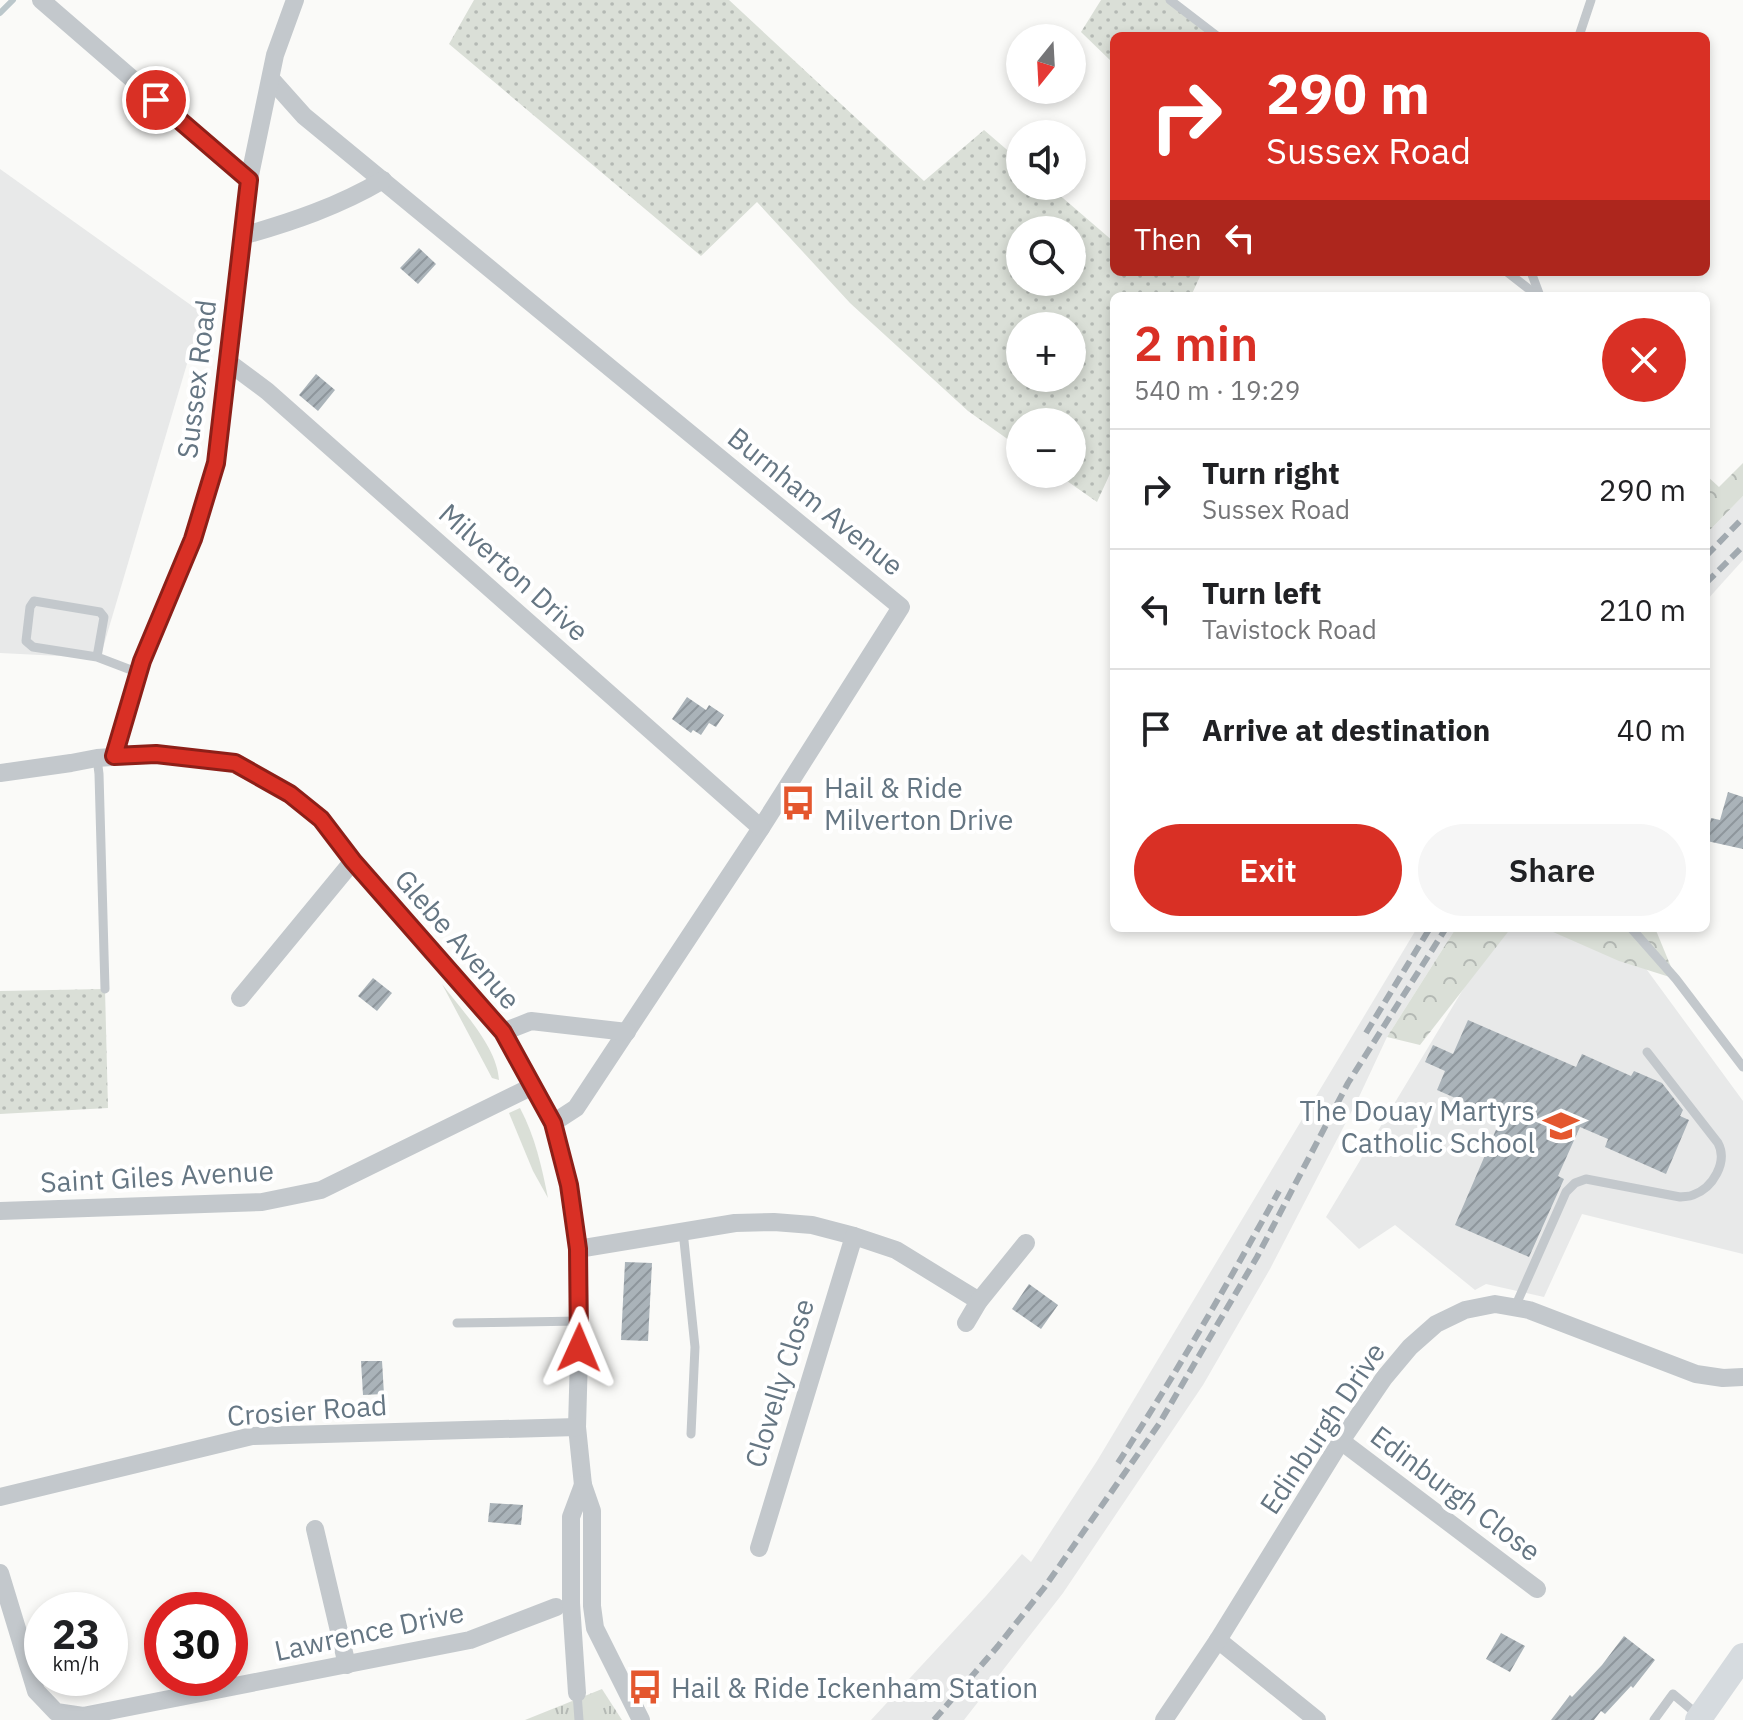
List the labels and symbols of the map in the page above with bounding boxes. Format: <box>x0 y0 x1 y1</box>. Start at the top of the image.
north arrow <box>1006 24 1086 104</box>
pin <box>122 66 190 134</box>
street label: Sussex Road <box>168 298 224 460</box>
street label: Burnham Avenue <box>721 419 911 583</box>
street label: Milverton Drive <box>431 495 597 649</box>
place label: Hail & Ride Milverton Drive <box>824 769 1013 838</box>
bus stop icon: Hail & Ride Milverton Drive <box>779 784 817 822</box>
street label: Glebe Avenue <box>387 861 529 1017</box>
place label: The Douay Martyrs Catholic School <box>1300 1092 1535 1161</box>
school or university icon: The Douay Martyrs Catholic School <box>1542 1107 1580 1145</box>
street label: Saint Giles Avenue <box>39 1151 275 1201</box>
street label: Clovelly Close <box>736 1294 822 1472</box>
position arrow <box>537 1306 621 1390</box>
street label: Edinburgh Drive <box>1251 1335 1393 1521</box>
street label: Crosier Road <box>226 1386 388 1434</box>
street label: Edinburgh Close <box>1363 1417 1549 1569</box>
speed limit sign: 30 <box>144 1592 248 1696</box>
street label: Lawrence Drive <box>271 1593 467 1669</box>
bus stop icon: Hail & Ride Ickenham Station <box>626 1668 664 1706</box>
place label: Hail & Ride Ickenham Station <box>671 1669 1038 1706</box>

